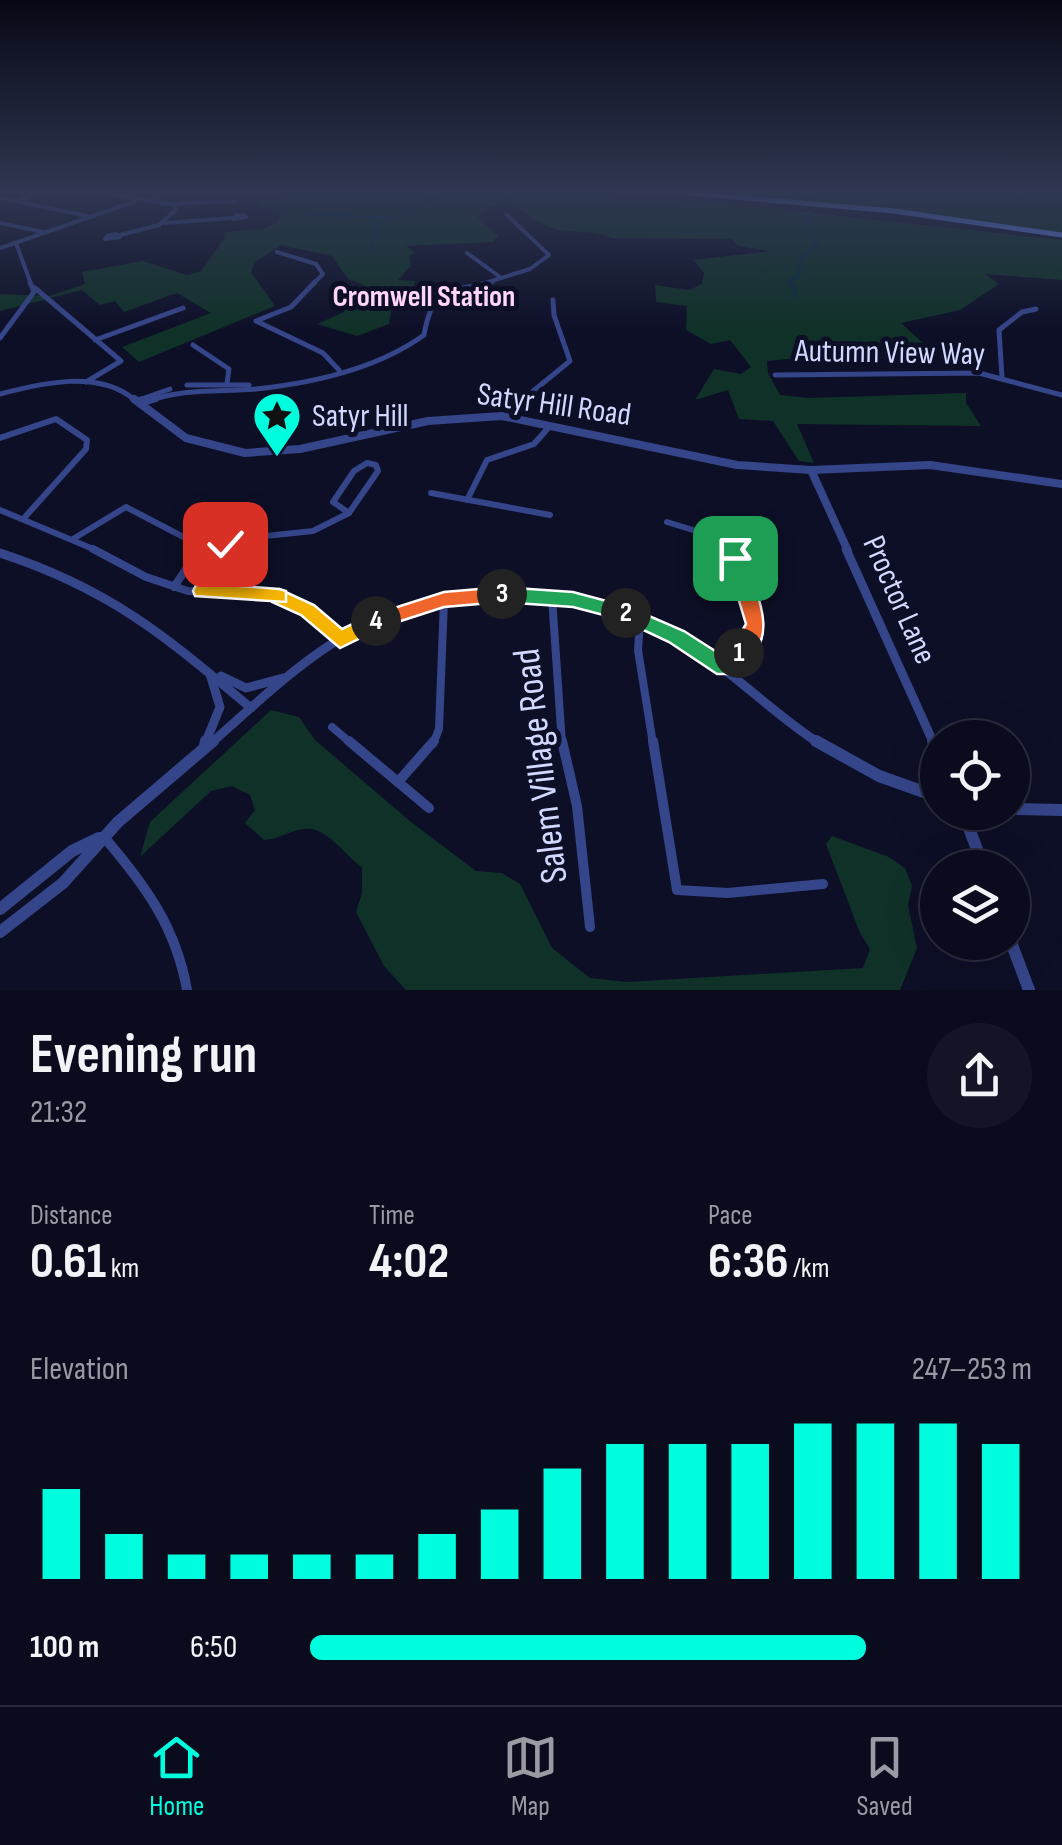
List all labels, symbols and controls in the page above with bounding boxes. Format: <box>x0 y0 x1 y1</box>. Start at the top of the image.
district label: Cromwell Station <box>333 279 515 315</box>
street label: Autumn View Way <box>794 332 985 374</box>
street label: Satyr Hill Road <box>475 375 633 435</box>
place icon: Satyr Hill <box>251 390 303 458</box>
place label: Satyr Hill <box>312 397 409 436</box>
pin <box>183 502 268 587</box>
pin <box>693 516 778 601</box>
icon: check <box>198 517 253 572</box>
street label: Proctor Lane <box>854 530 944 670</box>
icon: arrive <box>708 531 763 586</box>
pin: 3 <box>477 569 527 619</box>
text: 3 <box>496 577 508 610</box>
pin: 2 <box>601 588 651 638</box>
pin: 4 <box>351 596 401 646</box>
text: 2 <box>620 596 632 629</box>
text: 4 <box>369 604 383 637</box>
pin: 1 <box>714 628 764 678</box>
text: 1 <box>734 636 744 669</box>
street label: Salem Village Road <box>504 646 578 886</box>
map controls <box>920 720 1030 960</box>
button: locate <box>920 720 1030 830</box>
button: layers <box>920 850 1030 960</box>
text: Evening run <box>30 1022 257 1089</box>
button: share <box>927 1023 1032 1128</box>
text: 21:32 <box>30 1093 87 1132</box>
text: Distance <box>30 1199 113 1232</box>
text: Time <box>369 1199 415 1232</box>
text: Pace <box>708 1199 753 1232</box>
text: 0.61 <box>30 1232 106 1292</box>
text: 4:02 <box>369 1232 449 1292</box>
text: 6:36 <box>708 1232 789 1292</box>
text: km <box>106 1252 139 1285</box>
text: /km <box>789 1252 830 1285</box>
text: Elevation <box>30 1350 129 1389</box>
text: 247–253 m <box>912 1350 1032 1389</box>
text: 100 m <box>30 1628 99 1667</box>
text: 6:50 <box>190 1628 237 1667</box>
tab: Home <box>149 1730 204 1823</box>
tab: Map <box>503 1730 558 1823</box>
tab: Saved <box>857 1730 913 1823</box>

